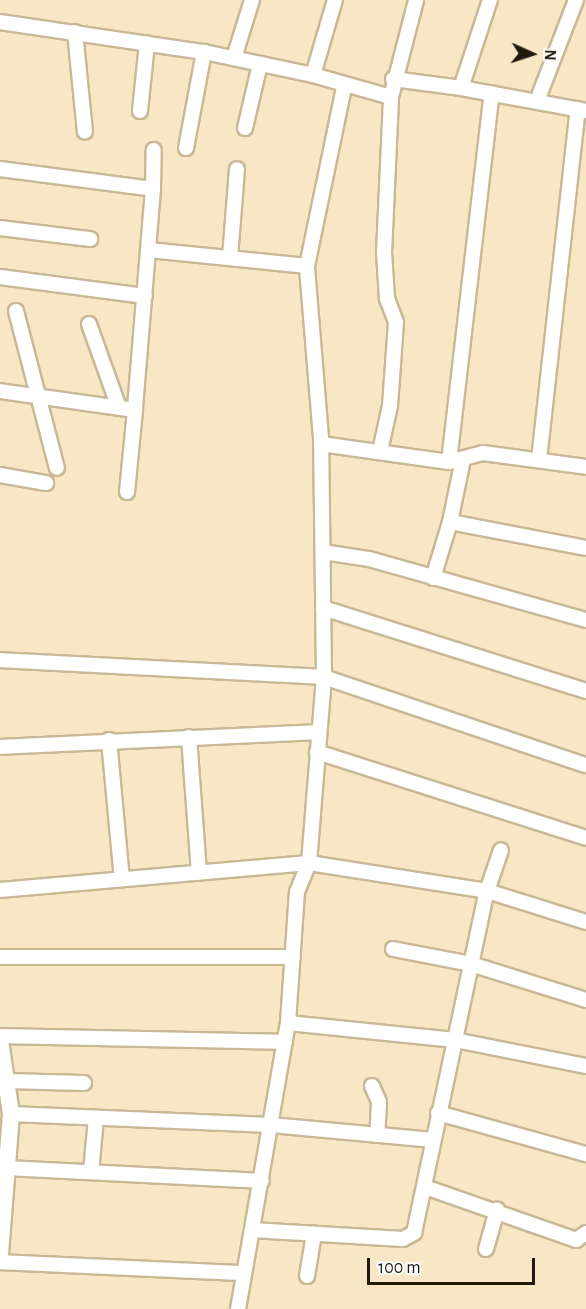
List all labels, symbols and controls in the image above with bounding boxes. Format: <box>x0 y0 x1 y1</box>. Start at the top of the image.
north arrow <box>502 24 562 84</box>
text: N <box>542 49 558 61</box>
scale bar <box>370 1246 538 1284</box>
text: 100 m <box>378 1259 421 1277</box>

